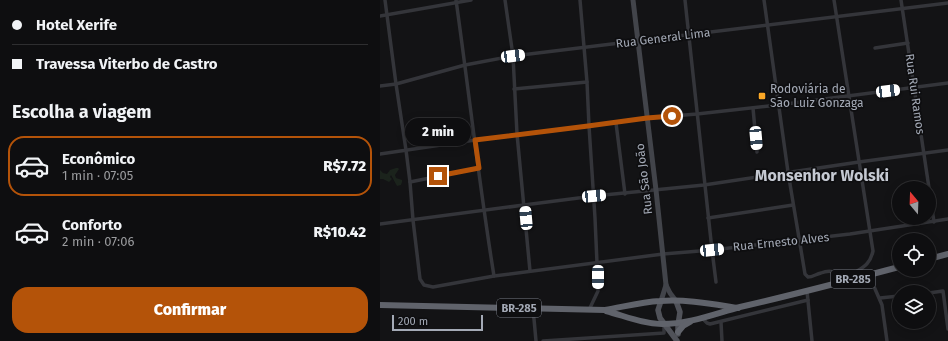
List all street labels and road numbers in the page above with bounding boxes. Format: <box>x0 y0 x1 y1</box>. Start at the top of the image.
street label: Rua General Lima <box>615 25 711 51</box>
street label: Rua Rui Ramos <box>902 53 928 136</box>
street label: Rua São João <box>633 143 655 215</box>
street label: Rua Ernesto Alves <box>732 230 830 254</box>
road number: BR-285 <box>831 270 875 288</box>
road number: BR-285 <box>497 299 541 317</box>

